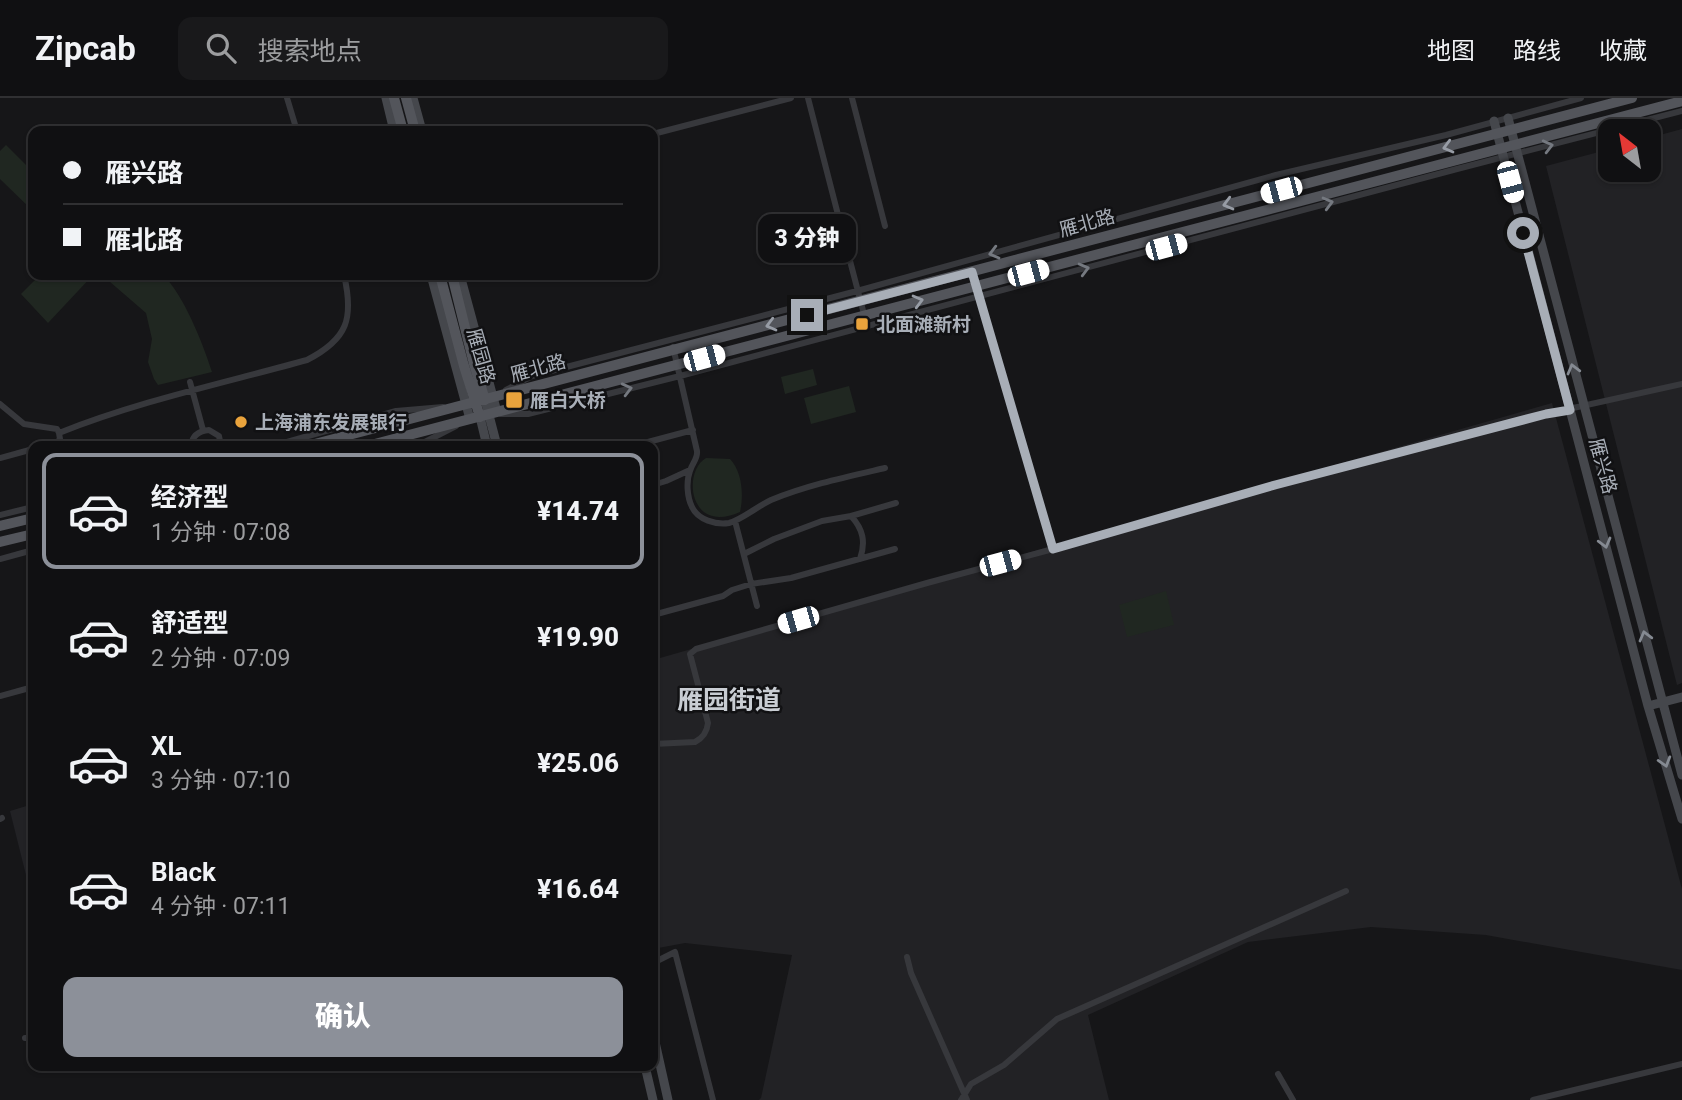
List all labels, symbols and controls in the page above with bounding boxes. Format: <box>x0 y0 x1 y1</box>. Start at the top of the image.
search box <box>178 17 668 80</box>
text: Zipcab <box>35 29 136 68</box>
icon: search <box>202 29 240 67</box>
text: 搜索地点 <box>258 36 362 66</box>
text: 地图 <box>1427 37 1475 65</box>
text: 路线 <box>1513 37 1561 65</box>
text: 收藏 <box>1599 37 1647 65</box>
north arrow <box>1598 119 1661 182</box>
map controls <box>1598 119 1661 182</box>
one-way arrow <box>1442 138 1454 153</box>
one-way arrow <box>1542 140 1554 154</box>
text: 雁兴路 <box>105 158 183 188</box>
car <box>1495 159 1526 205</box>
car <box>1258 174 1305 206</box>
one-way arrow <box>1222 196 1234 210</box>
one-way arrow <box>1322 197 1334 212</box>
street label: 雁北路 <box>1056 205 1118 241</box>
callout: 3 分钟 <box>758 214 856 262</box>
route start <box>1507 217 1539 249</box>
text: 雁北路 <box>105 225 183 255</box>
text: 3 分钟 <box>775 225 840 252</box>
car <box>1143 231 1190 263</box>
one-way arrow <box>988 245 1000 259</box>
car <box>1005 257 1052 289</box>
one-way arrow <box>1078 263 1090 277</box>
one-way arrow <box>912 295 924 310</box>
route end <box>791 299 823 331</box>
place label: 北面滩新村 <box>876 313 971 336</box>
one-way arrow <box>765 316 777 331</box>
marker: 北面滩新村 <box>854 316 870 332</box>
street label: 雁园路 <box>462 325 500 387</box>
car <box>681 342 728 374</box>
street label: 雁北路 <box>507 350 569 386</box>
one-way arrow <box>1567 363 1582 375</box>
one-way arrow <box>621 383 633 397</box>
place label: 雁白大桥 <box>530 389 606 412</box>
marker: 雁白大桥 <box>504 390 524 410</box>
place label: 上海浦东发展银行 <box>255 411 407 434</box>
marker: 上海浦东发展银行 <box>233 414 249 430</box>
street label: 雁兴路 <box>1585 435 1621 497</box>
icon: car <box>67 480 130 543</box>
text: 经济型 <box>151 482 229 512</box>
text: ¥14.74 <box>537 496 619 526</box>
text: 1 分钟 · 07:08 <box>151 519 290 546</box>
one-way arrow <box>1597 537 1611 549</box>
car <box>977 547 1024 579</box>
car <box>775 604 822 636</box>
icon: car <box>67 606 130 669</box>
text: 舒适型 <box>151 608 229 638</box>
text: ¥19.90 <box>537 622 619 652</box>
one-way arrow <box>1638 630 1653 642</box>
text: 2 分钟 · 07:09 <box>151 645 290 672</box>
district label: 雁园街道 <box>677 685 781 715</box>
text: XL <box>151 731 182 761</box>
icon: car <box>67 732 130 795</box>
text: ¥25.06 <box>537 748 619 778</box>
one-way arrow <box>1656 756 1671 768</box>
text: 3 分钟 · 07:10 <box>151 767 290 794</box>
text: Black <box>151 857 216 887</box>
icon: car <box>67 858 130 921</box>
text: ¥16.64 <box>537 874 619 904</box>
text: 4 分钟 · 07:11 <box>151 893 290 920</box>
button: 确认 <box>63 977 623 1057</box>

